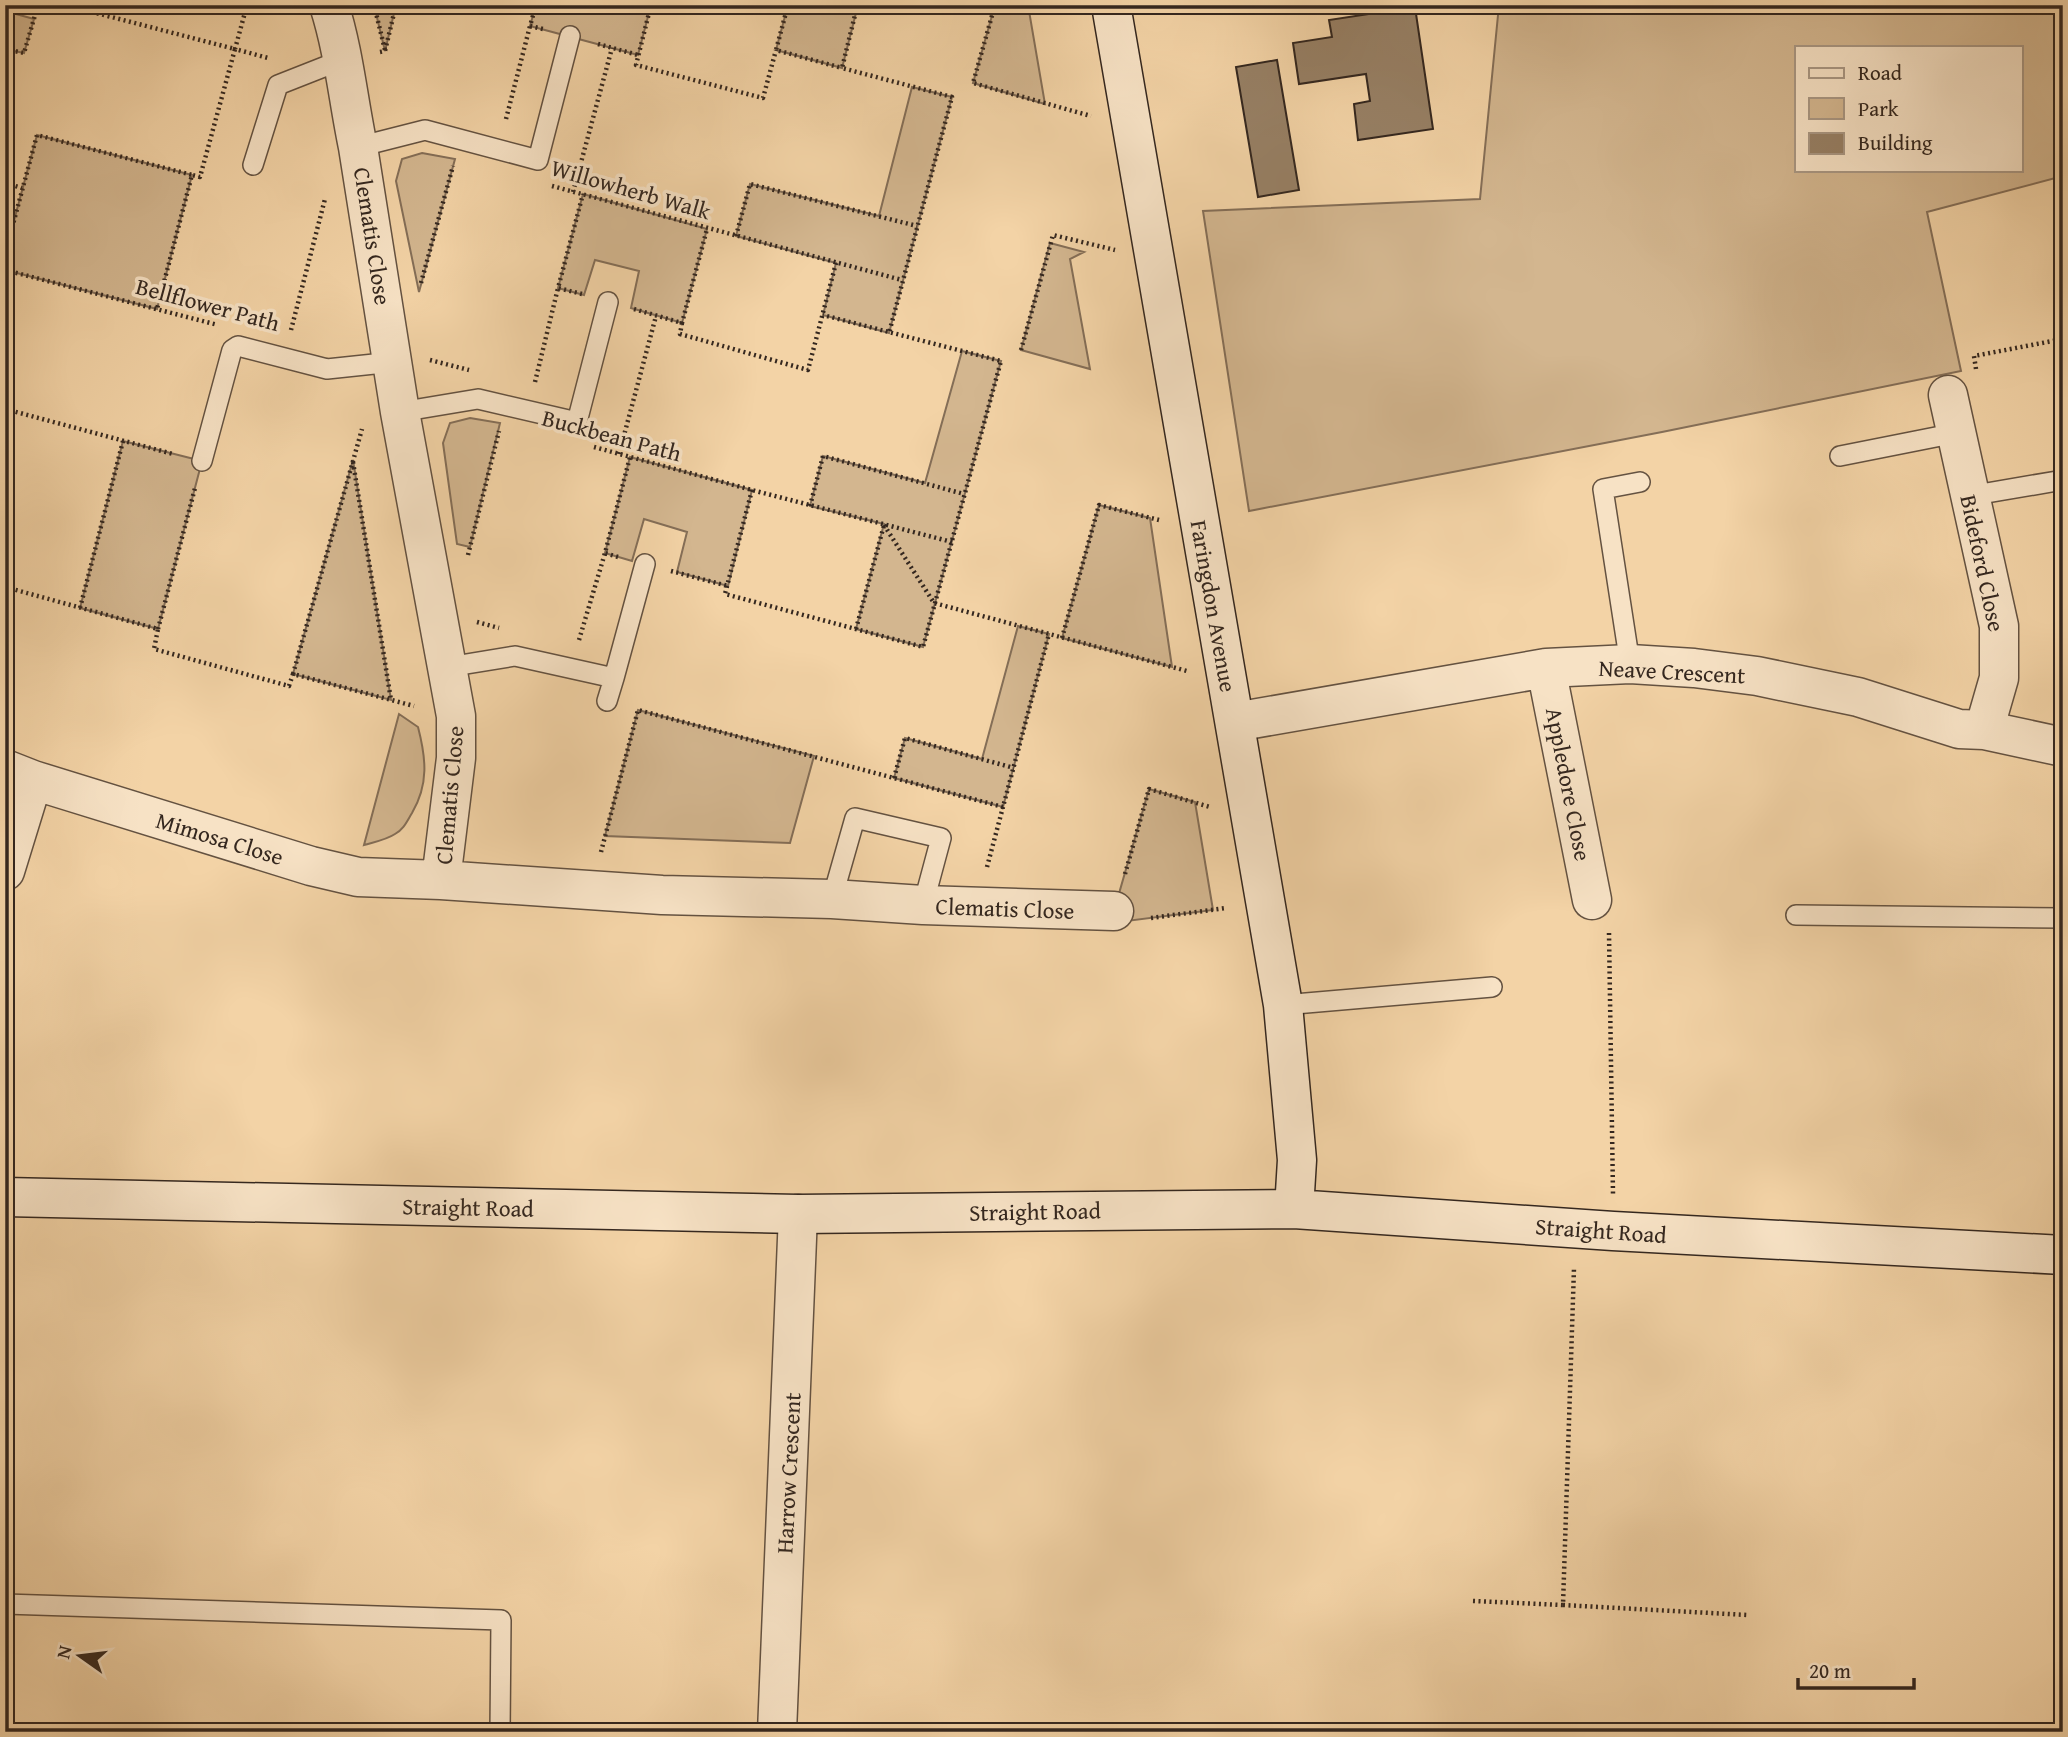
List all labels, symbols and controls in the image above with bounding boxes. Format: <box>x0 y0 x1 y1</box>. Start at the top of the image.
legend <box>1795 46 2022 172</box>
text: Road <box>1858 57 1903 88</box>
text: Park <box>1858 93 1899 124</box>
text: Building <box>1858 127 1933 158</box>
street label: Willowherb Walk <box>547 150 715 228</box>
street label: Clematis Close <box>346 165 400 307</box>
street label: Bellflower Path <box>133 269 284 339</box>
street label: Buckbean Path <box>539 401 685 469</box>
street label: Bideford Close <box>1952 492 2014 634</box>
street label: Faringdon Avenue <box>1183 517 1245 695</box>
street label: Neave Crescent <box>1598 651 1746 691</box>
street label: Appledore Close <box>1538 704 1600 864</box>
street label: Clematis Close <box>427 724 471 866</box>
street label: Mimosa Close <box>152 803 288 873</box>
street label: Clematis Close <box>935 889 1075 927</box>
street label: Straight Road <box>402 1189 535 1225</box>
street label: Straight Road <box>969 1193 1102 1229</box>
street label: Straight Road <box>1534 1209 1669 1251</box>
street label: Harrow Crescent <box>767 1392 809 1554</box>
north arrow <box>46 1622 116 1692</box>
text: N <box>48 1642 79 1661</box>
scale bar <box>1798 1646 1914 1690</box>
text: 20 m <box>1809 1655 1851 1686</box>

